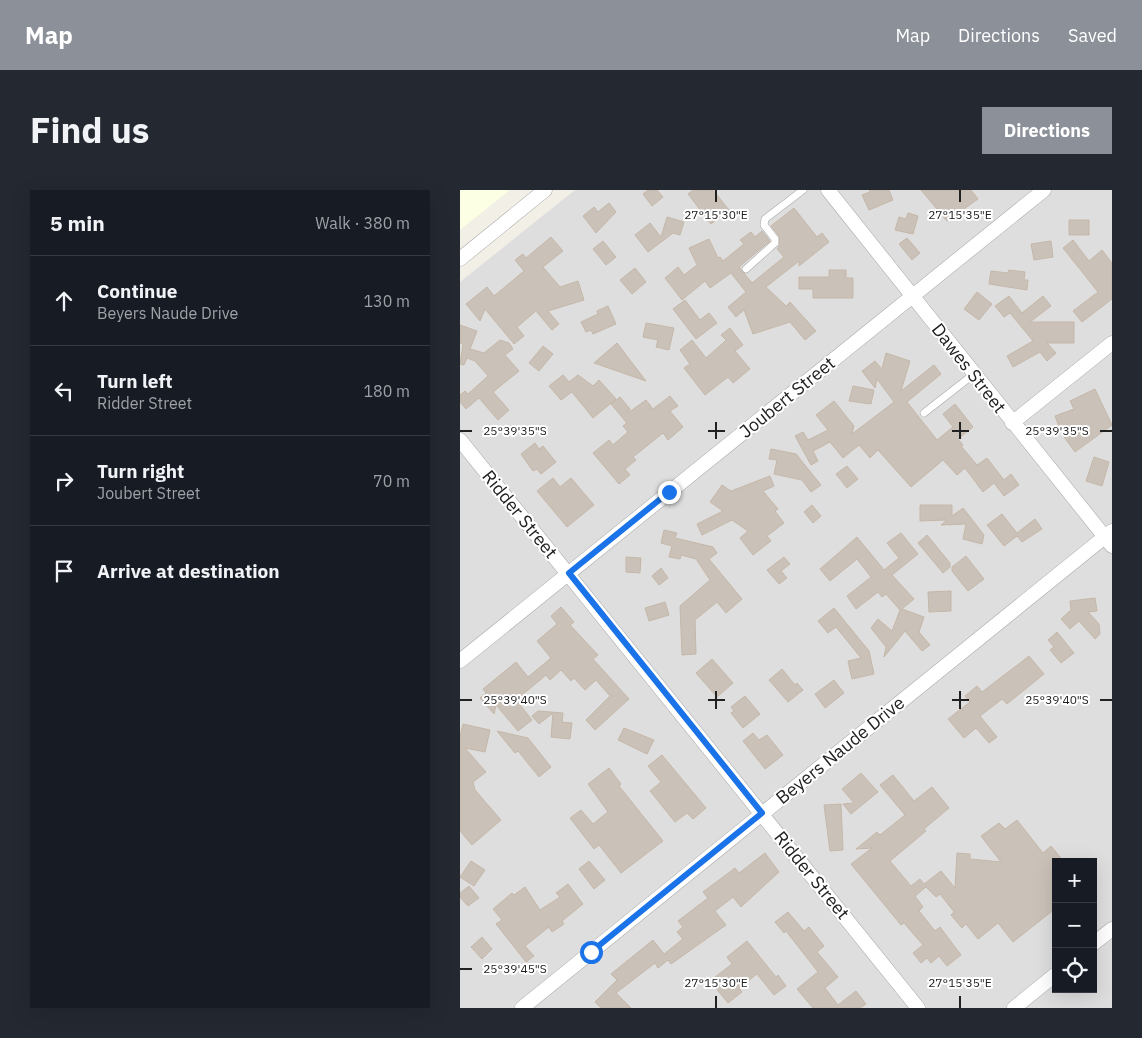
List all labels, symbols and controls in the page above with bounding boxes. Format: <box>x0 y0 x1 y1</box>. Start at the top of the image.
text: Map <box>25 19 73 51</box>
text: Map <box>895 24 930 47</box>
text: Directions <box>958 24 1040 47</box>
text: Saved <box>1068 24 1117 47</box>
text: Find us <box>30 107 149 153</box>
button: Directions <box>982 107 1112 154</box>
text: 27°15'30"E <box>684 207 748 222</box>
text: 27°15'35"E <box>928 207 992 222</box>
text: 5 min <box>50 209 105 237</box>
text: Walk · 380 m <box>315 213 410 233</box>
text: Continue <box>97 279 177 303</box>
icon: ahead <box>50 287 78 315</box>
text: 130 m <box>363 291 410 311</box>
text: Beyers Naude Drive <box>97 303 238 323</box>
street label: Dawes Street <box>927 319 1011 417</box>
street label: Joubert Street <box>735 351 839 443</box>
text: Turn left <box>97 369 173 393</box>
icon: left <box>50 377 78 405</box>
text: 180 m <box>363 381 410 401</box>
text: Ridder Street <box>97 393 192 413</box>
text: 25°39'35"S <box>483 423 547 438</box>
text: 25°39'35"S <box>1025 423 1089 438</box>
text: Turn right <box>97 459 184 483</box>
street label: Ridder Street <box>477 465 563 563</box>
icon: right <box>50 467 78 495</box>
text: 70 m <box>373 471 410 491</box>
route end <box>658 481 681 504</box>
text: Joubert Street <box>97 483 201 503</box>
icon: arrive <box>50 557 78 585</box>
text: Arrive at destination <box>97 559 280 583</box>
street label: Beyers Naude Drive <box>771 691 909 809</box>
text: 25°39'40"S <box>483 692 547 707</box>
text: 25°39'40"S <box>1025 692 1089 707</box>
street label: Ridder Street <box>769 826 855 924</box>
map controls <box>1052 858 1097 993</box>
button: + <box>1052 858 1097 903</box>
button: − <box>1052 903 1097 948</box>
route start <box>580 941 603 964</box>
button: locate <box>1052 948 1097 993</box>
text: 25°39'45"S <box>483 961 547 976</box>
text: 27°15'30"E <box>684 975 748 990</box>
text: 27°15'35"E <box>928 975 992 990</box>

